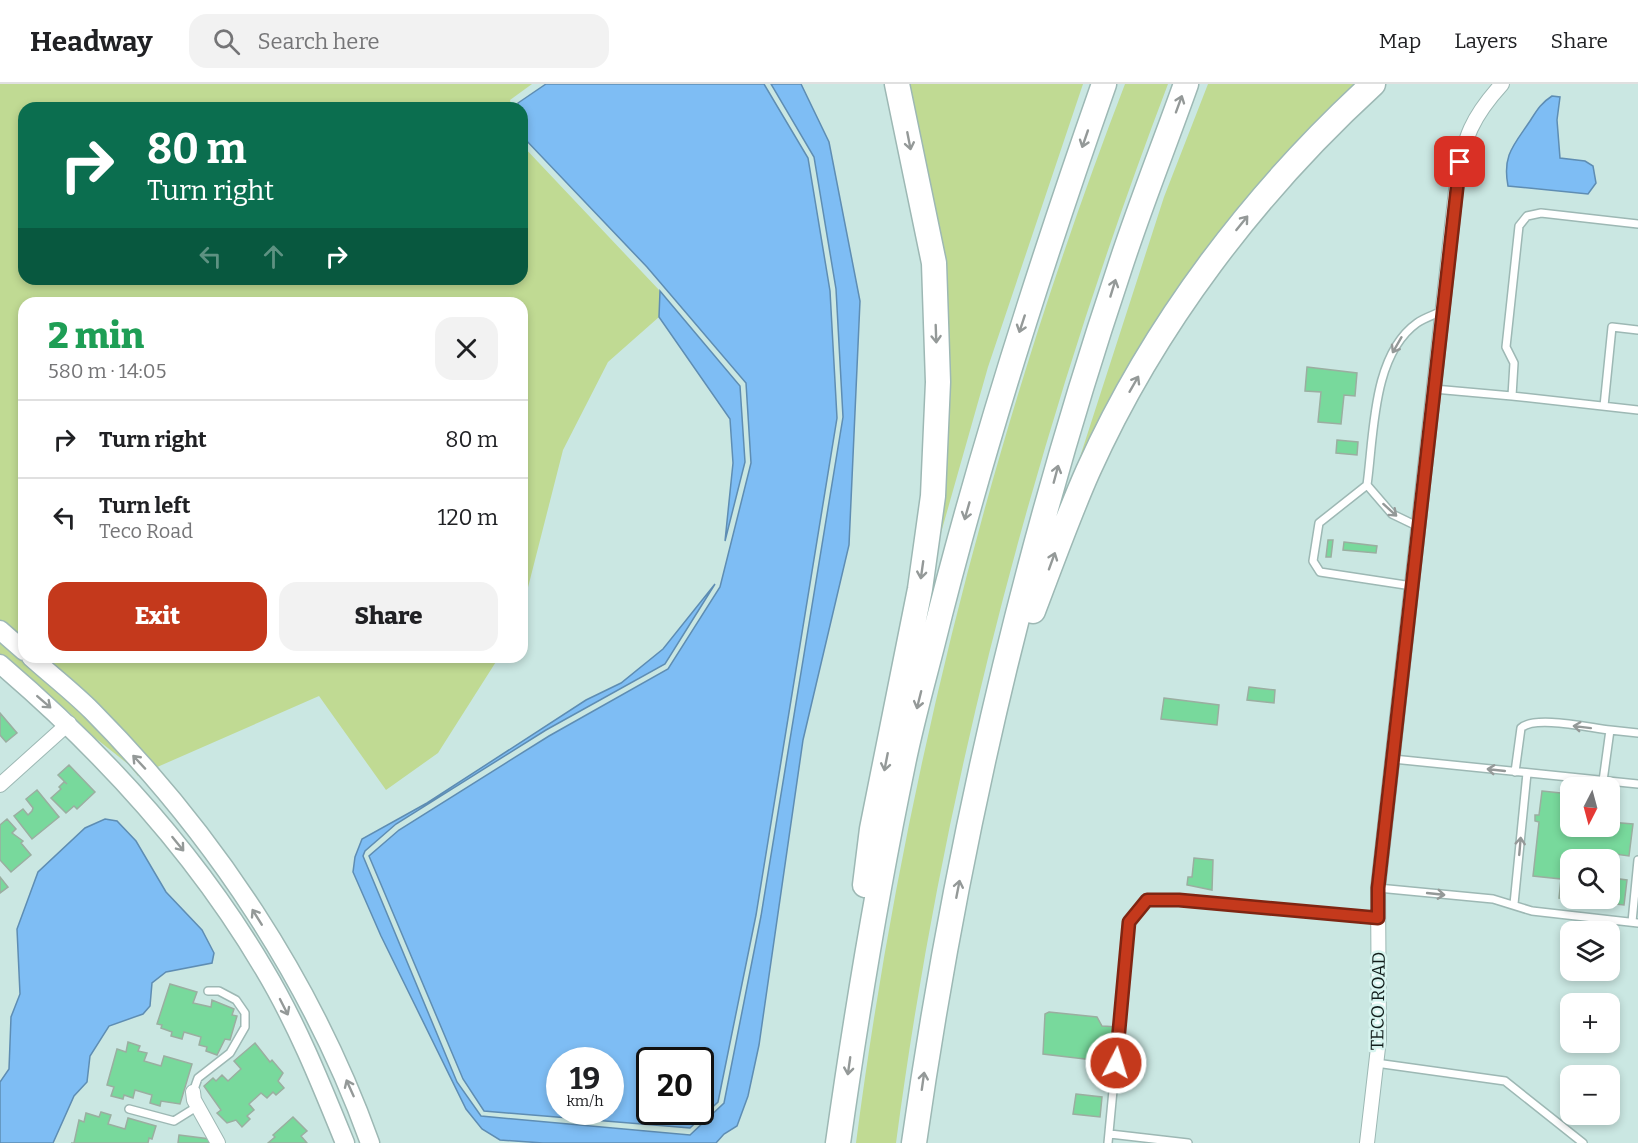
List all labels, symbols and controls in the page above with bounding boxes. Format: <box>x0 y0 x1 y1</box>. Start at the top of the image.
search box <box>189 14 609 68</box>
text: Headway <box>30 25 153 58</box>
icon: search <box>210 25 243 58</box>
text: Search here <box>258 28 380 55</box>
text: Map <box>1379 28 1421 54</box>
text: Layers <box>1454 28 1518 54</box>
text: Share <box>1551 28 1608 54</box>
one-way arrow <box>1174 95 1185 114</box>
text: 80 m <box>147 124 247 174</box>
icon: right <box>48 126 126 204</box>
one-way arrow <box>1078 129 1089 148</box>
one-way arrow <box>904 131 915 151</box>
pin <box>1434 136 1485 187</box>
icon: arrive <box>1443 145 1476 178</box>
text: Turn right <box>147 175 274 207</box>
one-way arrow <box>1236 215 1249 231</box>
icon: left <box>194 240 227 273</box>
icon: ahead <box>257 240 290 273</box>
icon: right <box>320 240 353 273</box>
one-way arrow <box>1108 279 1119 298</box>
text: 2 min <box>48 314 144 358</box>
one-way arrow <box>1016 314 1027 333</box>
button: close <box>435 317 498 380</box>
one-way arrow <box>930 323 942 343</box>
one-way arrow <box>1391 336 1403 353</box>
text: 580 m · 14:05 <box>48 359 166 383</box>
one-way arrow <box>1128 376 1140 393</box>
icon: right <box>48 423 81 456</box>
text: Turn right <box>99 426 207 453</box>
text: 80 m <box>445 426 498 453</box>
one-way arrow <box>1051 465 1063 484</box>
text: Turn left <box>99 492 191 519</box>
icon: left <box>48 501 81 534</box>
one-way arrow <box>960 501 972 520</box>
one-way arrow <box>1382 503 1397 517</box>
text: 120 m <box>438 504 498 531</box>
text: Teco Road <box>99 519 193 543</box>
one-way arrow <box>1047 552 1058 571</box>
one-way arrow <box>917 560 928 579</box>
button: Exit <box>48 582 267 651</box>
button: Share <box>279 582 498 651</box>
one-way arrow <box>912 690 924 709</box>
one-way arrow <box>36 695 51 709</box>
one-way arrow <box>1572 721 1592 732</box>
one-way arrow <box>880 751 891 771</box>
one-way arrow <box>132 755 146 770</box>
one-way arrow <box>1487 764 1507 775</box>
north arrow <box>1560 777 1620 837</box>
map controls <box>1560 777 1620 1125</box>
one-way arrow <box>171 836 184 852</box>
one-way arrow <box>1515 837 1526 856</box>
button: search <box>1560 849 1620 909</box>
one-way arrow <box>953 880 964 899</box>
one-way arrow <box>1426 888 1446 899</box>
one-way arrow <box>251 909 263 926</box>
button: layers <box>1560 921 1620 981</box>
street label: TECO ROAD <box>1366 951 1390 1051</box>
button: + <box>1560 993 1620 1053</box>
one-way arrow <box>278 998 290 1016</box>
position arrow <box>1084 1031 1148 1095</box>
speed limit sign: 20 <box>636 1047 714 1125</box>
one-way arrow <box>843 1056 854 1075</box>
text: 19 <box>570 1061 600 1097</box>
button: − <box>1560 1065 1620 1125</box>
one-way arrow <box>917 1071 928 1091</box>
one-way arrow <box>343 1080 355 1098</box>
text: km/h <box>566 1092 604 1110</box>

